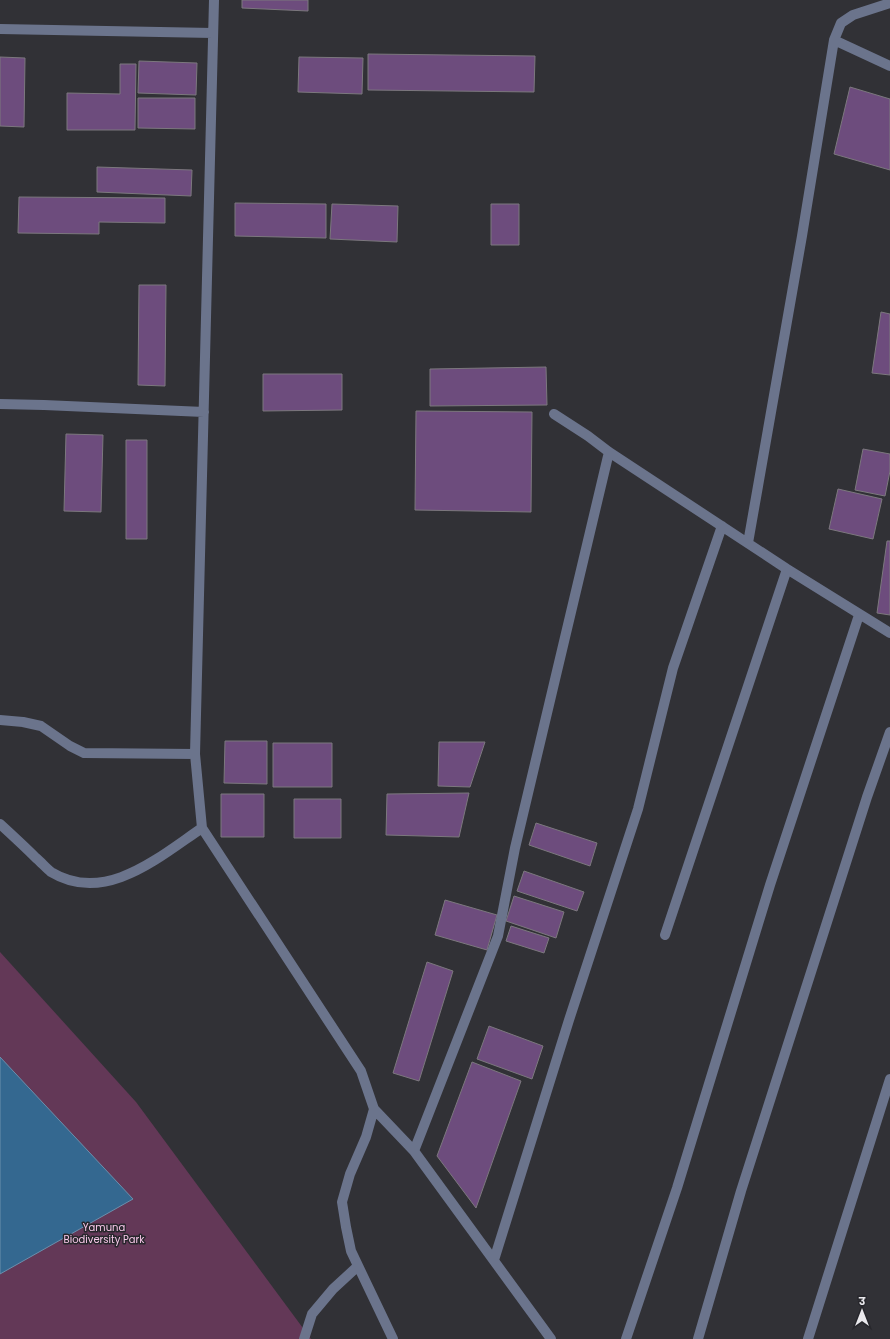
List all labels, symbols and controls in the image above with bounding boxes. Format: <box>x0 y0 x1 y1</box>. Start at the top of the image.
park label: Yamuna Biodiversity Park <box>64 1220 145 1247</box>
north arrow <box>842 1291 882 1331</box>
text: उ <box>858 1293 866 1309</box>

